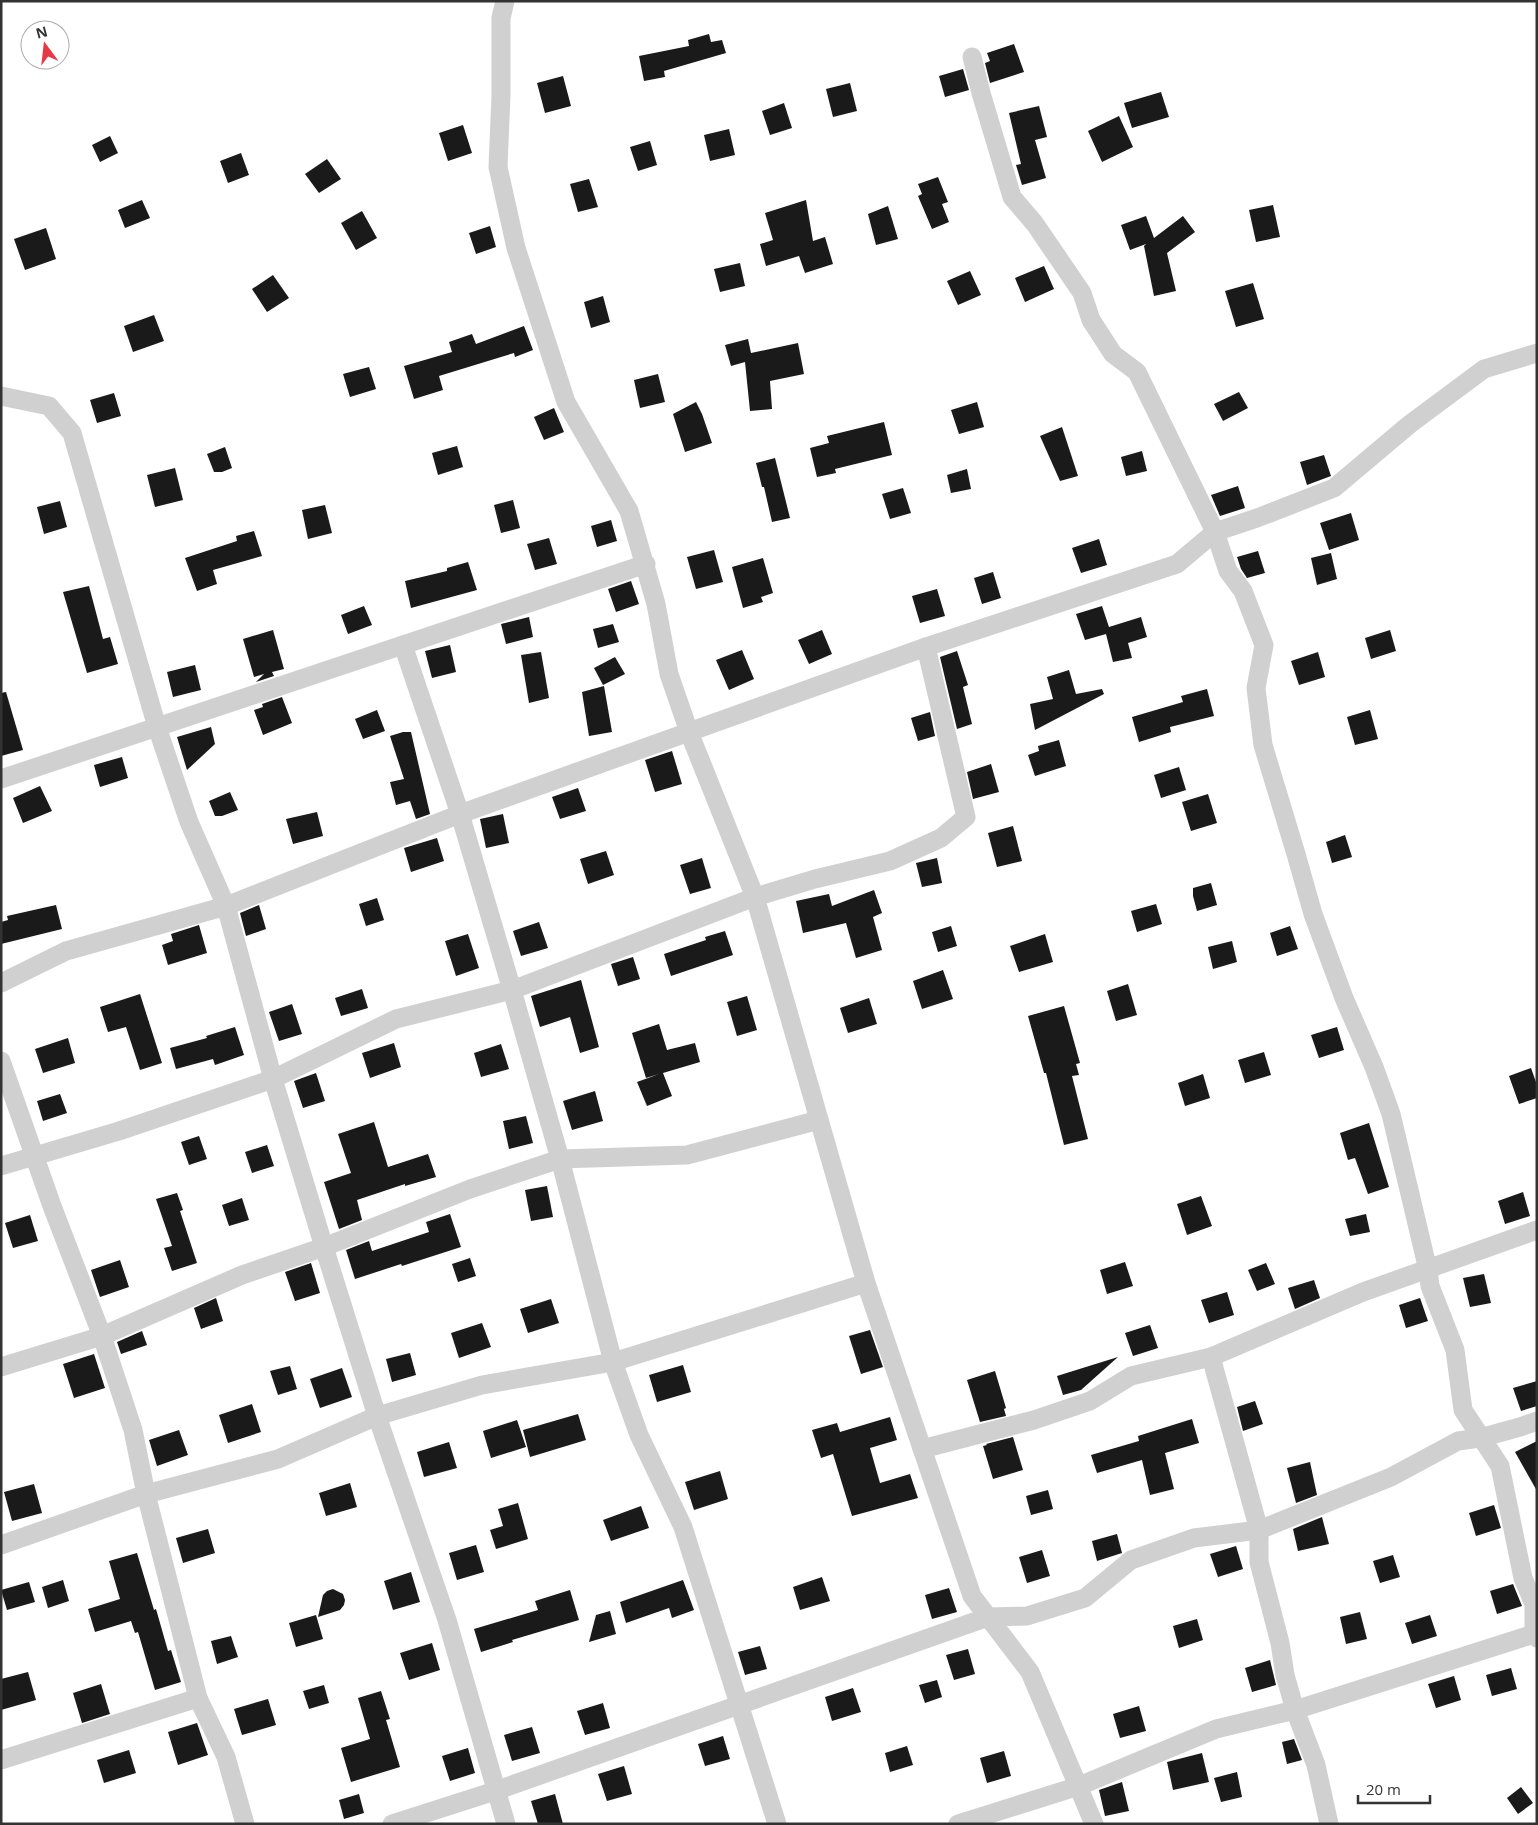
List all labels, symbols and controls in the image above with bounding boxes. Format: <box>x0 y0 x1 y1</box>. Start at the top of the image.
north arrow <box>20 20 70 70</box>
text: N <box>34 21 49 43</box>
scale bar <box>1358 1772 1430 1804</box>
text: 20 m <box>1366 1779 1401 1799</box>

